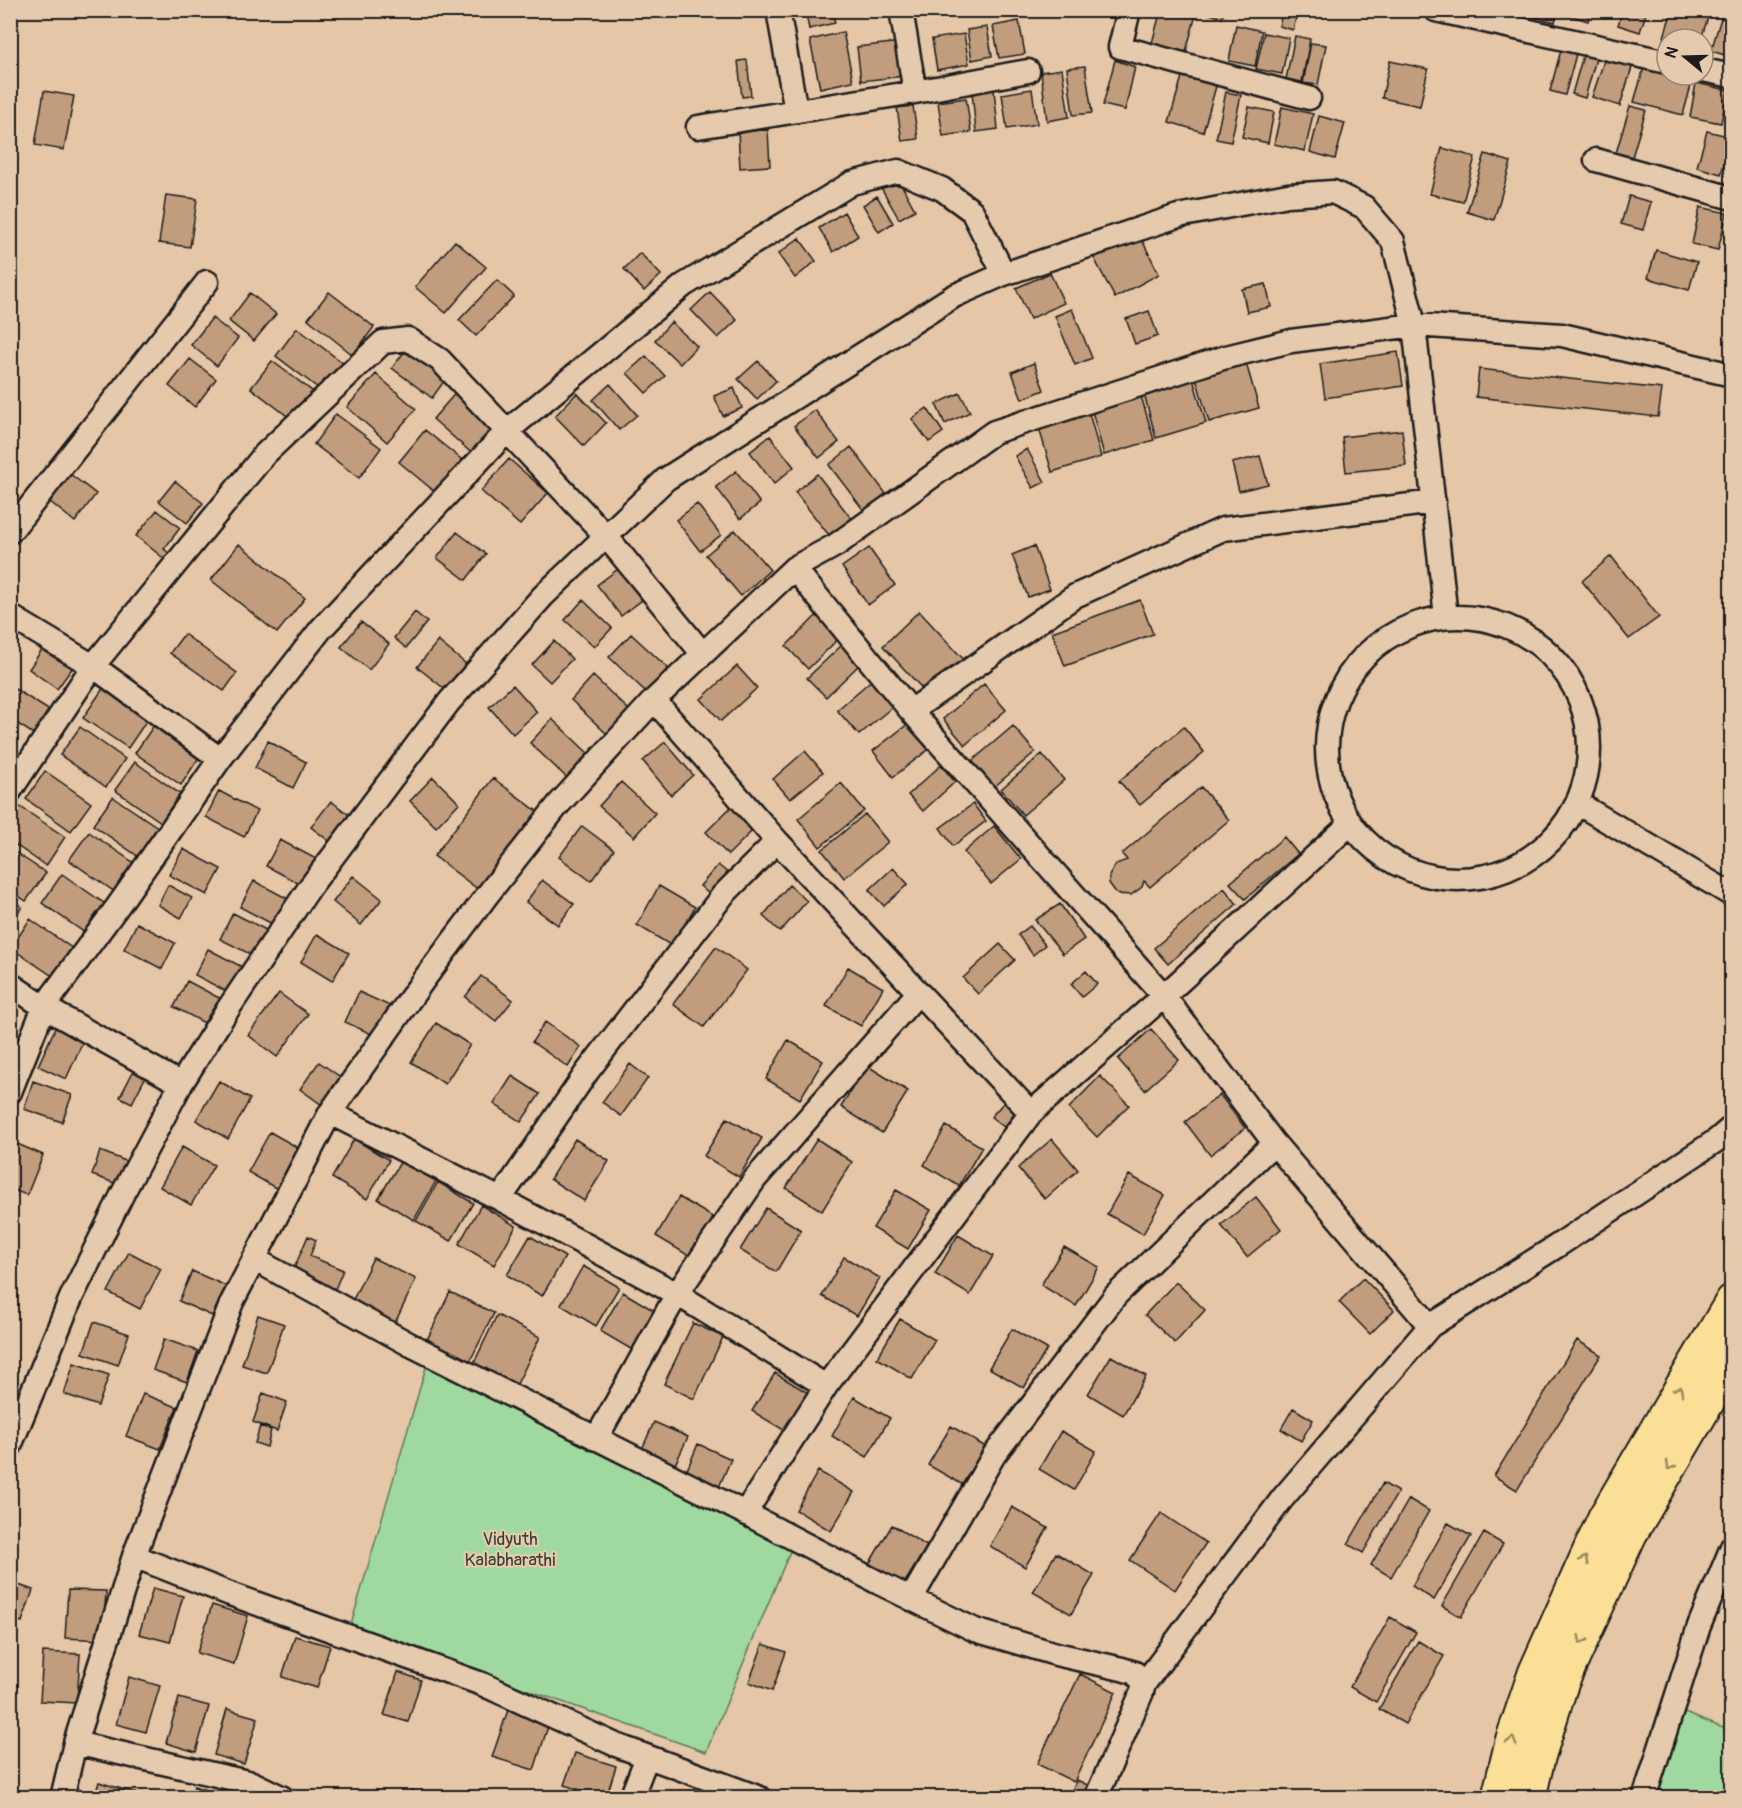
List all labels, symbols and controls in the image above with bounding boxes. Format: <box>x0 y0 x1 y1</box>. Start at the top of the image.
north arrow <box>1655 27 1715 87</box>
text: N <box>1661 44 1683 61</box>
one-way arrow <box>1672 1386 1684 1396</box>
one-way arrow <box>1666 1460 1677 1470</box>
park label: Vidyuth Kalabharathi <box>465 1528 555 1572</box>
one-way arrow <box>1577 1556 1589 1567</box>
one-way arrow <box>1577 1633 1589 1644</box>
one-way arrow <box>1505 1736 1517 1747</box>

